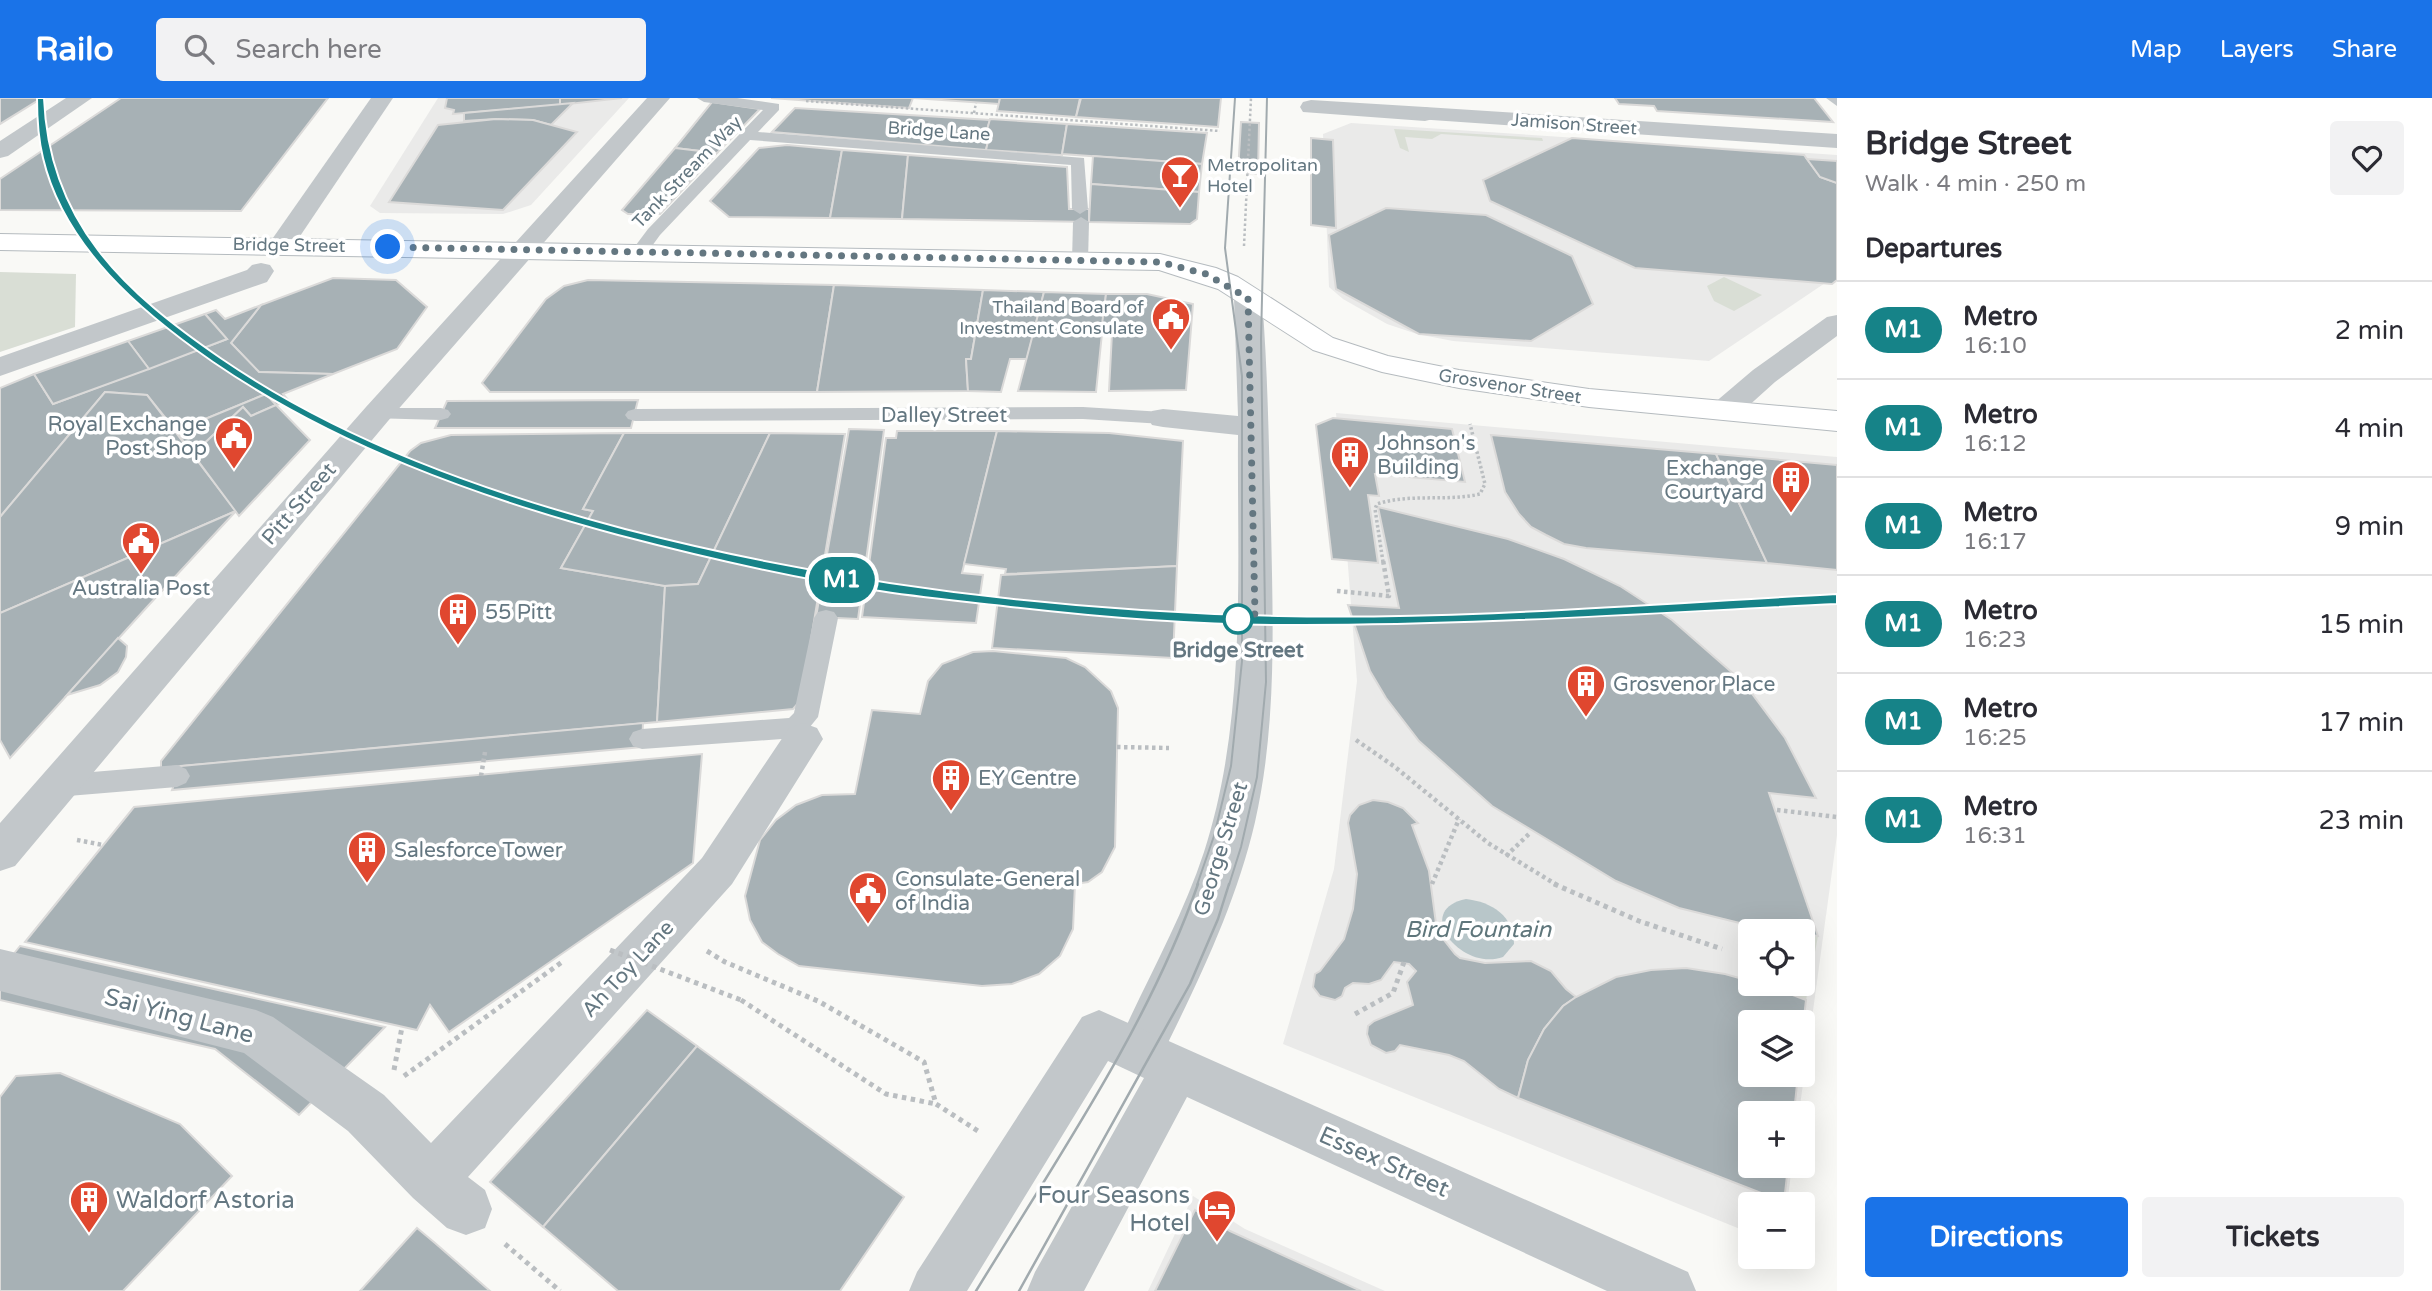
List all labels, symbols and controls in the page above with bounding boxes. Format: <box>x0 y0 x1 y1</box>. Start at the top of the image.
search box <box>156 18 646 81</box>
text: Railo <box>35 30 114 69</box>
icon: search <box>180 30 218 68</box>
text: Search here <box>236 34 382 65</box>
text: Map <box>2130 35 2182 64</box>
text: Layers <box>2220 35 2294 64</box>
text: Share <box>2332 35 2397 64</box>
street label: Jamison Street <box>1510 109 1638 139</box>
street label: Tank Stream Way <box>628 111 747 233</box>
street label: Bridge Lane <box>887 116 991 146</box>
button: heart <box>2330 121 2404 195</box>
text: Bridge Street <box>1865 124 2072 163</box>
bar icon: Metropolitan Hotel <box>1159 154 1201 209</box>
place label: Metropolitan Hotel <box>1207 154 1318 197</box>
text: Walk · 4 min · 250 m <box>1865 170 2086 198</box>
your location <box>370 229 405 264</box>
street label: Bridge Street <box>232 233 346 257</box>
text: Departures <box>1865 233 2002 264</box>
place label: Thailand Board of Investment Consulate <box>959 296 1144 339</box>
public building icon: Thailand Board of Investment Consulate <box>1150 296 1192 351</box>
text: Metro <box>1963 301 2038 332</box>
text: M1 <box>1884 315 1923 344</box>
text: 2 min <box>2335 315 2404 346</box>
text: 16:10 <box>1963 332 2027 360</box>
street label: Grosvenor Street <box>1437 364 1583 408</box>
text: Metro <box>1963 399 2038 430</box>
street label: Dalley Street <box>881 403 1007 428</box>
place label: Royal Exchange Post Shop <box>48 412 207 461</box>
text: M1 <box>1884 413 1923 442</box>
text: 4 min <box>2335 413 2404 444</box>
public building icon: Royal Exchange Post Shop <box>213 415 255 470</box>
text: 16:12 <box>1963 430 2027 458</box>
place label: Johnson's Building <box>1377 431 1476 480</box>
building icon: Johnson's Building <box>1329 434 1371 489</box>
place label: Exchange Courtyard <box>1664 456 1764 505</box>
street label: Pitt Street <box>257 458 341 550</box>
building icon: Exchange Courtyard <box>1770 459 1812 514</box>
text: Metro <box>1963 497 2038 528</box>
text: M1 <box>1884 511 1923 540</box>
text: 9 min <box>2335 511 2404 542</box>
public building icon: Australia Post <box>120 520 162 575</box>
text: 16:17 <box>1963 528 2027 556</box>
line badge: M1 <box>810 557 874 603</box>
text: M1 <box>823 565 861 594</box>
place label: Australia Post <box>72 576 210 601</box>
building icon: 55 Pitt <box>437 591 479 646</box>
text: Metro <box>1963 595 2038 626</box>
place label: 55 Pitt <box>485 600 552 625</box>
marker: Bridge Street <box>1223 604 1253 634</box>
text: M1 <box>1884 609 1923 638</box>
text: 15 min <box>2318 609 2404 640</box>
text: 16:23 <box>1963 626 2027 654</box>
place label: Bridge Street <box>1172 638 1304 663</box>
building icon: Grosvenor Place <box>1565 663 1607 718</box>
place label: Grosvenor Place <box>1613 672 1775 697</box>
text: Metro <box>1963 693 2038 724</box>
text: M1 <box>1884 707 1923 736</box>
text: 17 min <box>2318 707 2404 738</box>
text: 16:25 <box>1963 724 2027 752</box>
building icon: EY Centre <box>930 757 972 812</box>
place label: EY Centre <box>978 766 1077 791</box>
street label: George Street <box>1189 779 1253 919</box>
text: Metro <box>1963 791 2038 822</box>
text: M1 <box>1884 805 1923 834</box>
text: 23 min <box>2318 805 2404 836</box>
text: 16:31 <box>1963 822 2027 850</box>
building icon: Salesforce Tower <box>346 829 388 884</box>
place label: Salesforce Tower <box>394 838 563 863</box>
place label: Consulate-General of India <box>895 867 1080 916</box>
public building icon: Consulate-General of India <box>847 870 889 925</box>
street label: Ah Toy Lane <box>577 915 679 1023</box>
water label: Bird Fountain <box>1405 916 1552 944</box>
map controls <box>1738 919 1815 1269</box>
button: locate <box>1738 919 1815 996</box>
street label: Sai Ying Lane <box>101 982 257 1050</box>
button: layers <box>1738 1010 1815 1087</box>
button: + <box>1738 1101 1815 1178</box>
street label: Essex Street <box>1314 1120 1454 1204</box>
building icon: Waldorf Astoria <box>68 1179 110 1234</box>
place label: Four Seasons Hotel <box>1038 1181 1190 1238</box>
place label: Waldorf Astoria <box>116 1186 295 1215</box>
hotel icon: Four Seasons Hotel <box>1196 1188 1238 1243</box>
button: − <box>1738 1192 1815 1269</box>
button: Directions <box>1865 1197 2128 1277</box>
button: Tickets <box>2142 1197 2404 1277</box>

